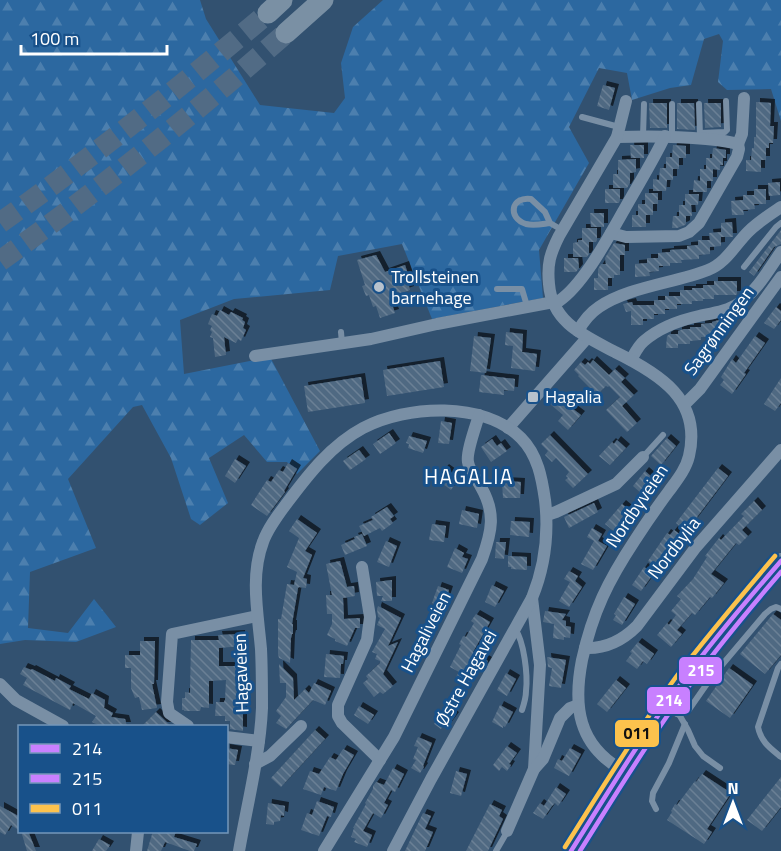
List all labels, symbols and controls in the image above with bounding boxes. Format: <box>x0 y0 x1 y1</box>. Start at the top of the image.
scale bar <box>21 18 166 56</box>
text: 100 m <box>30 25 79 52</box>
place label: Trollsteinen barnehage <box>391 263 479 311</box>
marker: Trollsteinen barnehage <box>372 280 386 294</box>
street label: Sagrønningen <box>677 280 760 381</box>
place label: Hagalia <box>545 383 602 410</box>
marker: Hagalia <box>526 390 540 404</box>
street label: Nordbyveien <box>599 459 674 553</box>
district label: HAGALIA <box>424 460 514 492</box>
street label: Nordbylia <box>641 511 706 584</box>
street label: Hagaliveien <box>394 587 458 677</box>
street label: Østre Hagavei <box>428 625 503 731</box>
street label: Hagaveien <box>226 633 255 713</box>
line badge: 215 <box>678 656 723 685</box>
text: 215 <box>688 658 714 682</box>
line badge: 214 <box>646 686 691 715</box>
text: 214 <box>656 688 682 712</box>
line badge: 011 <box>614 719 660 748</box>
text: 011 <box>624 721 650 745</box>
legend <box>18 725 228 833</box>
text: 214 <box>72 735 102 762</box>
text: 215 <box>72 765 102 792</box>
north arrow <box>703 773 763 833</box>
text: N <box>727 776 739 800</box>
text: 011 <box>72 795 102 822</box>

